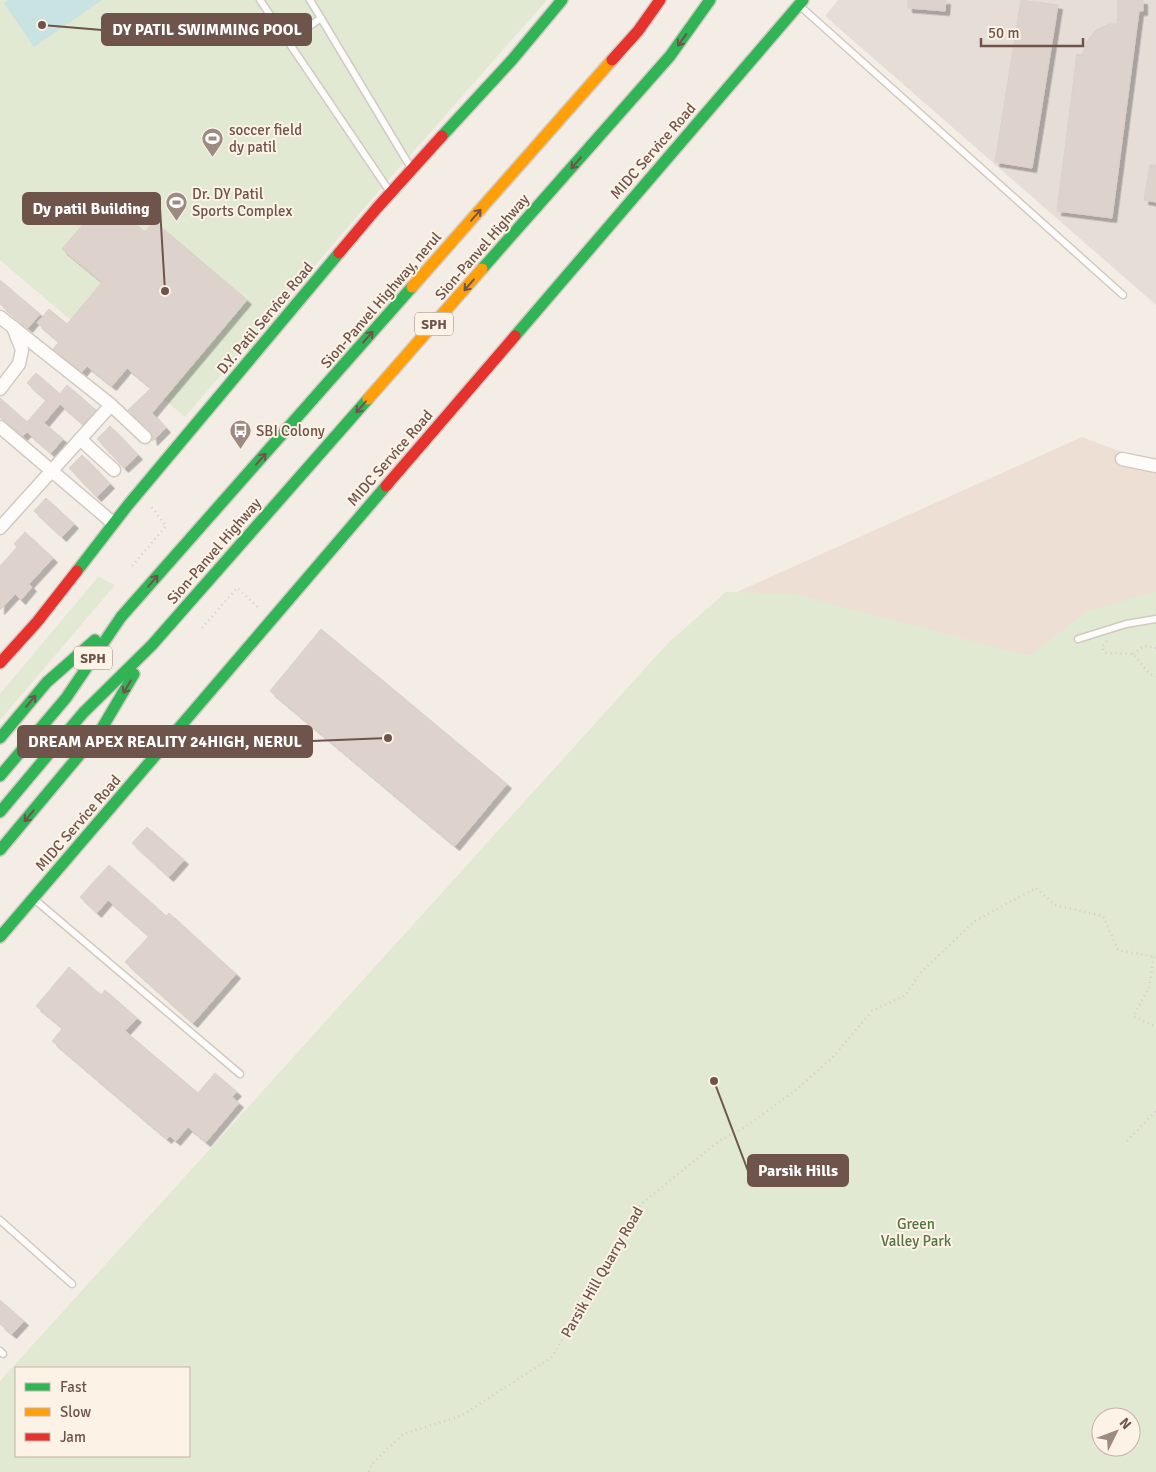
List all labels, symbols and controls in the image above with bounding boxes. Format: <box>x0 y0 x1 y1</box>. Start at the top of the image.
callout: DY PATIL SWIMMING POOL <box>102 14 311 45</box>
scale bar <box>981 15 1084 47</box>
text: DY PATIL SWIMMING POOL <box>112 20 302 40</box>
text: 50 m <box>988 24 1019 42</box>
one-way arrow <box>677 33 687 47</box>
street label: MIDC Service Road <box>607 99 700 203</box>
place label: soccer field dy patil <box>229 121 302 156</box>
sports icon: soccer field dy patil <box>201 127 225 158</box>
one-way arrow <box>571 156 582 169</box>
place label: Dr. DY Patil Sports Complex <box>192 185 292 220</box>
street label: Sion-Panvel Highway <box>431 190 533 304</box>
sports icon: Dr. DY Patil Sports Complex <box>164 191 188 222</box>
callout: Dy patil Building <box>23 193 160 224</box>
text: Dy patil Building <box>32 199 150 219</box>
one-way arrow <box>470 209 481 222</box>
street label: Sion-Panvel Highway, nerul <box>317 228 445 372</box>
street label: D.Y. Patil Service Road <box>213 258 317 377</box>
one-way arrow <box>463 278 475 291</box>
road number: SPH <box>415 312 453 336</box>
one-way arrow <box>362 331 374 344</box>
one-way arrow <box>356 400 367 413</box>
street label: MIDC Service Road <box>344 406 437 510</box>
bus stop icon: SBI Colony <box>228 419 252 450</box>
place label: SBI Colony <box>256 422 325 440</box>
one-way arrow <box>255 453 266 466</box>
street label: Sion-Panvel Highway <box>163 494 265 608</box>
one-way arrow <box>147 574 159 587</box>
road number: SPH <box>74 646 112 670</box>
one-way arrow <box>121 679 131 693</box>
one-way arrow <box>26 695 37 708</box>
callout: DREAM APEX REALITY 24HIGH, NERUL <box>18 726 312 757</box>
text: DREAM APEX REALITY 24HIGH, NERUL <box>28 732 303 752</box>
street label: MIDC Service Road <box>32 771 125 875</box>
one-way arrow <box>23 809 34 822</box>
callout: Parsik Hills <box>748 1155 848 1186</box>
text: Parsik Hills <box>758 1161 838 1181</box>
street label: Parsik Hill Quarry Road <box>557 1203 647 1341</box>
park label: Green Valley Park <box>881 1215 952 1250</box>
legend <box>15 1367 190 1457</box>
text: Fast <box>60 1378 87 1396</box>
text: Slow <box>60 1403 91 1421</box>
north arrow <box>1091 1407 1141 1457</box>
text: N <box>1116 1414 1135 1433</box>
text: Jam <box>60 1428 86 1446</box>

